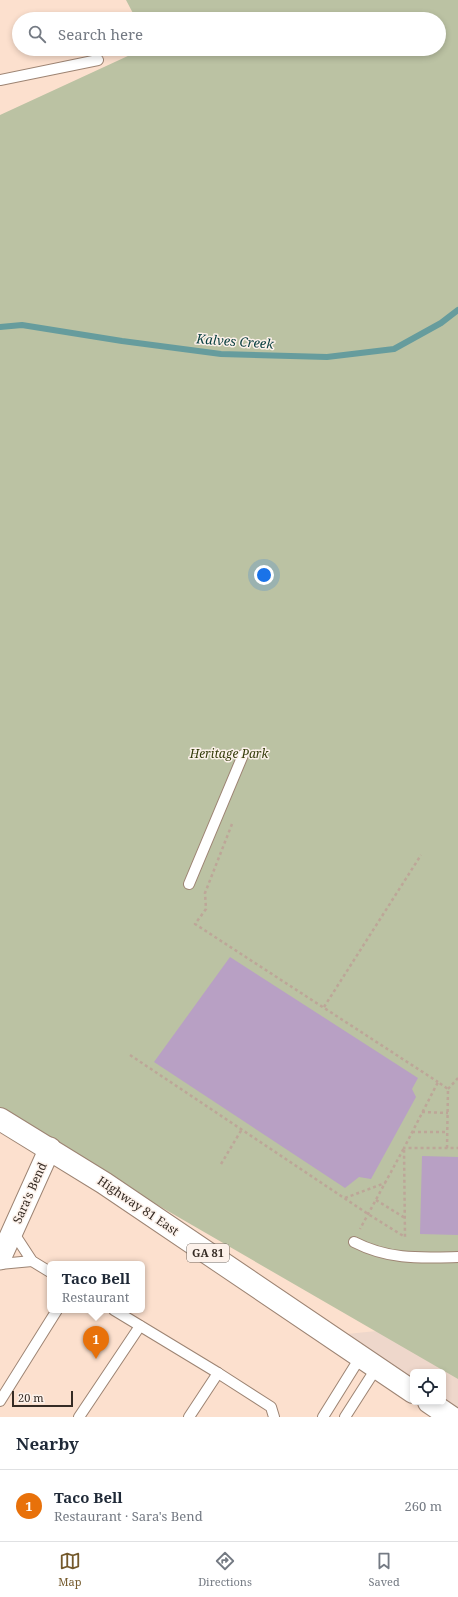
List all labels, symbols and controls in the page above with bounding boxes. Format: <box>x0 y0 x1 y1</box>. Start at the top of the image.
search box <box>12 12 446 56</box>
icon: search <box>26 23 48 45</box>
text: Search here <box>58 24 143 44</box>
water label: Kalves Creek <box>195 329 275 353</box>
your location <box>254 565 274 585</box>
park label: Heritage Park <box>189 745 269 762</box>
street label: Sara's Bend <box>8 1159 51 1226</box>
street label: Highway 81 East <box>94 1172 182 1239</box>
road number: GA 81 <box>187 1244 229 1262</box>
popup <box>47 1261 145 1313</box>
text: Taco Bell <box>62 1268 130 1288</box>
text: Restaurant <box>62 1288 129 1306</box>
pin: 1 <box>83 1326 109 1359</box>
map controls <box>410 1369 446 1405</box>
button: locate <box>410 1369 446 1405</box>
scale bar <box>12 1389 73 1408</box>
text: 20 m <box>18 1390 44 1405</box>
text: Nearby <box>16 1432 79 1455</box>
text: Taco Bell <box>54 1487 123 1507</box>
text: 1 <box>25 1497 33 1515</box>
text: 260 m <box>405 1497 442 1515</box>
text: Restaurant · Sara's Bend <box>54 1507 203 1525</box>
tab: Map <box>58 1550 82 1589</box>
tab: Directions <box>198 1550 252 1589</box>
tab: Saved <box>369 1550 400 1589</box>

